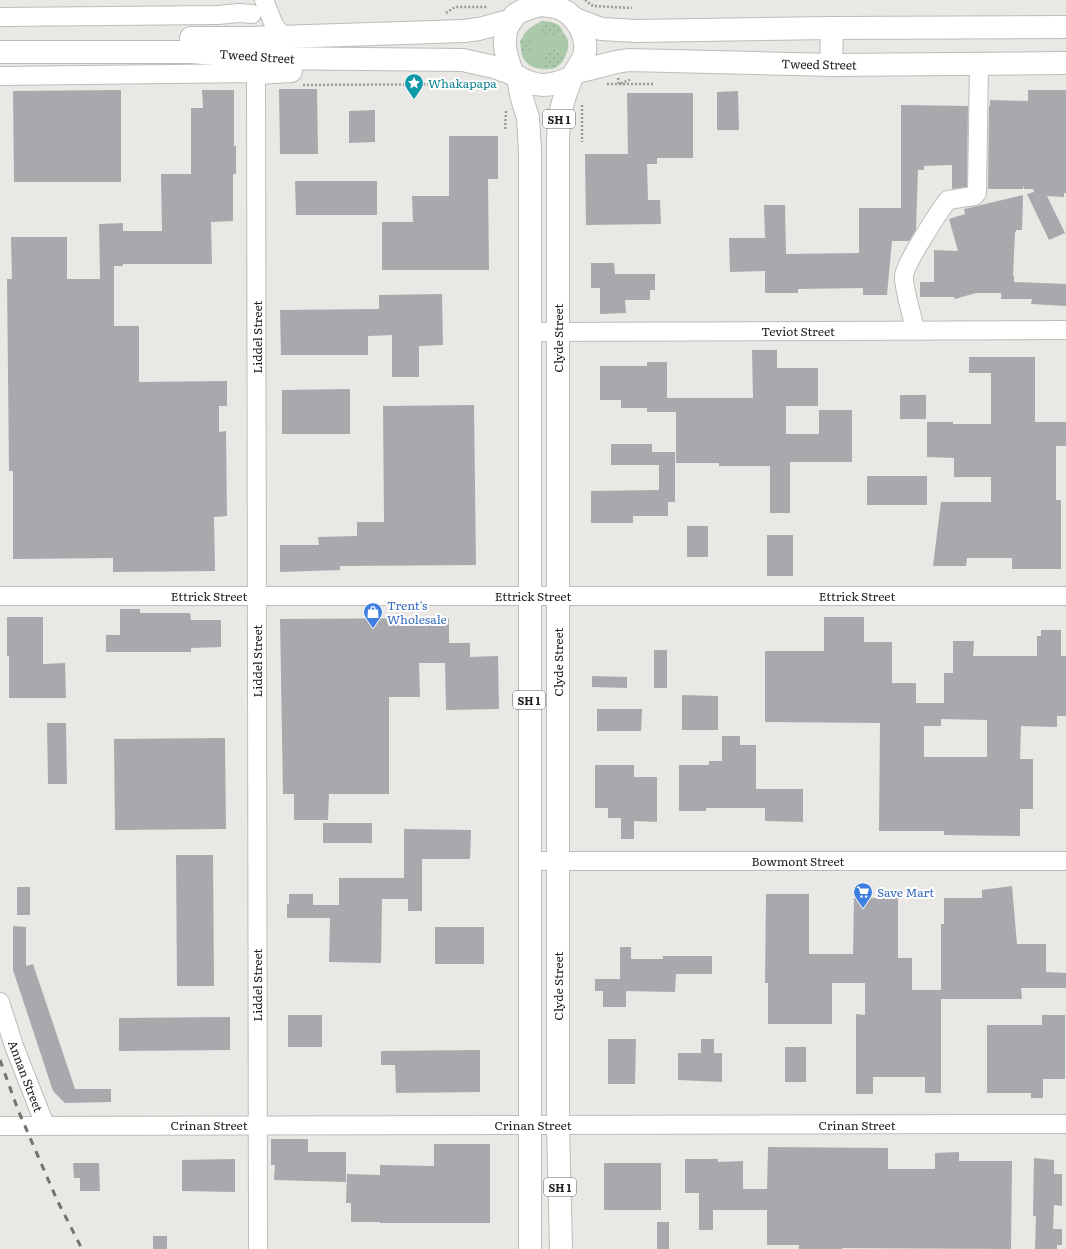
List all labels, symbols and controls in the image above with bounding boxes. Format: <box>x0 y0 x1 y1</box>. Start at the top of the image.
street label: Tweed Street <box>219 44 295 68</box>
street label: Tweed Street <box>781 54 857 74</box>
place icon: Whakapapa <box>403 72 425 100</box>
place label: Whakapapa <box>428 74 497 92</box>
road number: SH 1 <box>543 110 575 128</box>
street label: Liddel Street <box>248 300 266 373</box>
street label: Clyde Street <box>549 303 567 372</box>
street label: Teviot Street <box>761 322 835 340</box>
street label: Ettrick Street <box>171 587 247 605</box>
street label: Ettrick Street <box>495 587 571 605</box>
street label: Ettrick Street <box>819 587 895 605</box>
place label: Trent's Wholesale <box>387 596 447 628</box>
shop icon: Trent's Wholesale <box>362 601 384 629</box>
street label: Liddel Street <box>248 624 266 697</box>
street label: Clyde Street <box>549 627 567 696</box>
road number: SH 1 <box>513 691 545 709</box>
street label: Bowmont Street <box>752 852 845 870</box>
supermarket icon: Save Mart <box>852 881 874 909</box>
place label: Save Mart <box>877 883 934 901</box>
street label: Liddel Street <box>248 948 266 1021</box>
street label: Clyde Street <box>549 951 567 1020</box>
street label: Annan Street <box>4 1038 48 1115</box>
street label: Crinan Street <box>170 1116 248 1134</box>
street label: Crinan Street <box>494 1116 572 1134</box>
street label: Crinan Street <box>818 1116 896 1134</box>
road number: SH 1 <box>544 1178 576 1196</box>

